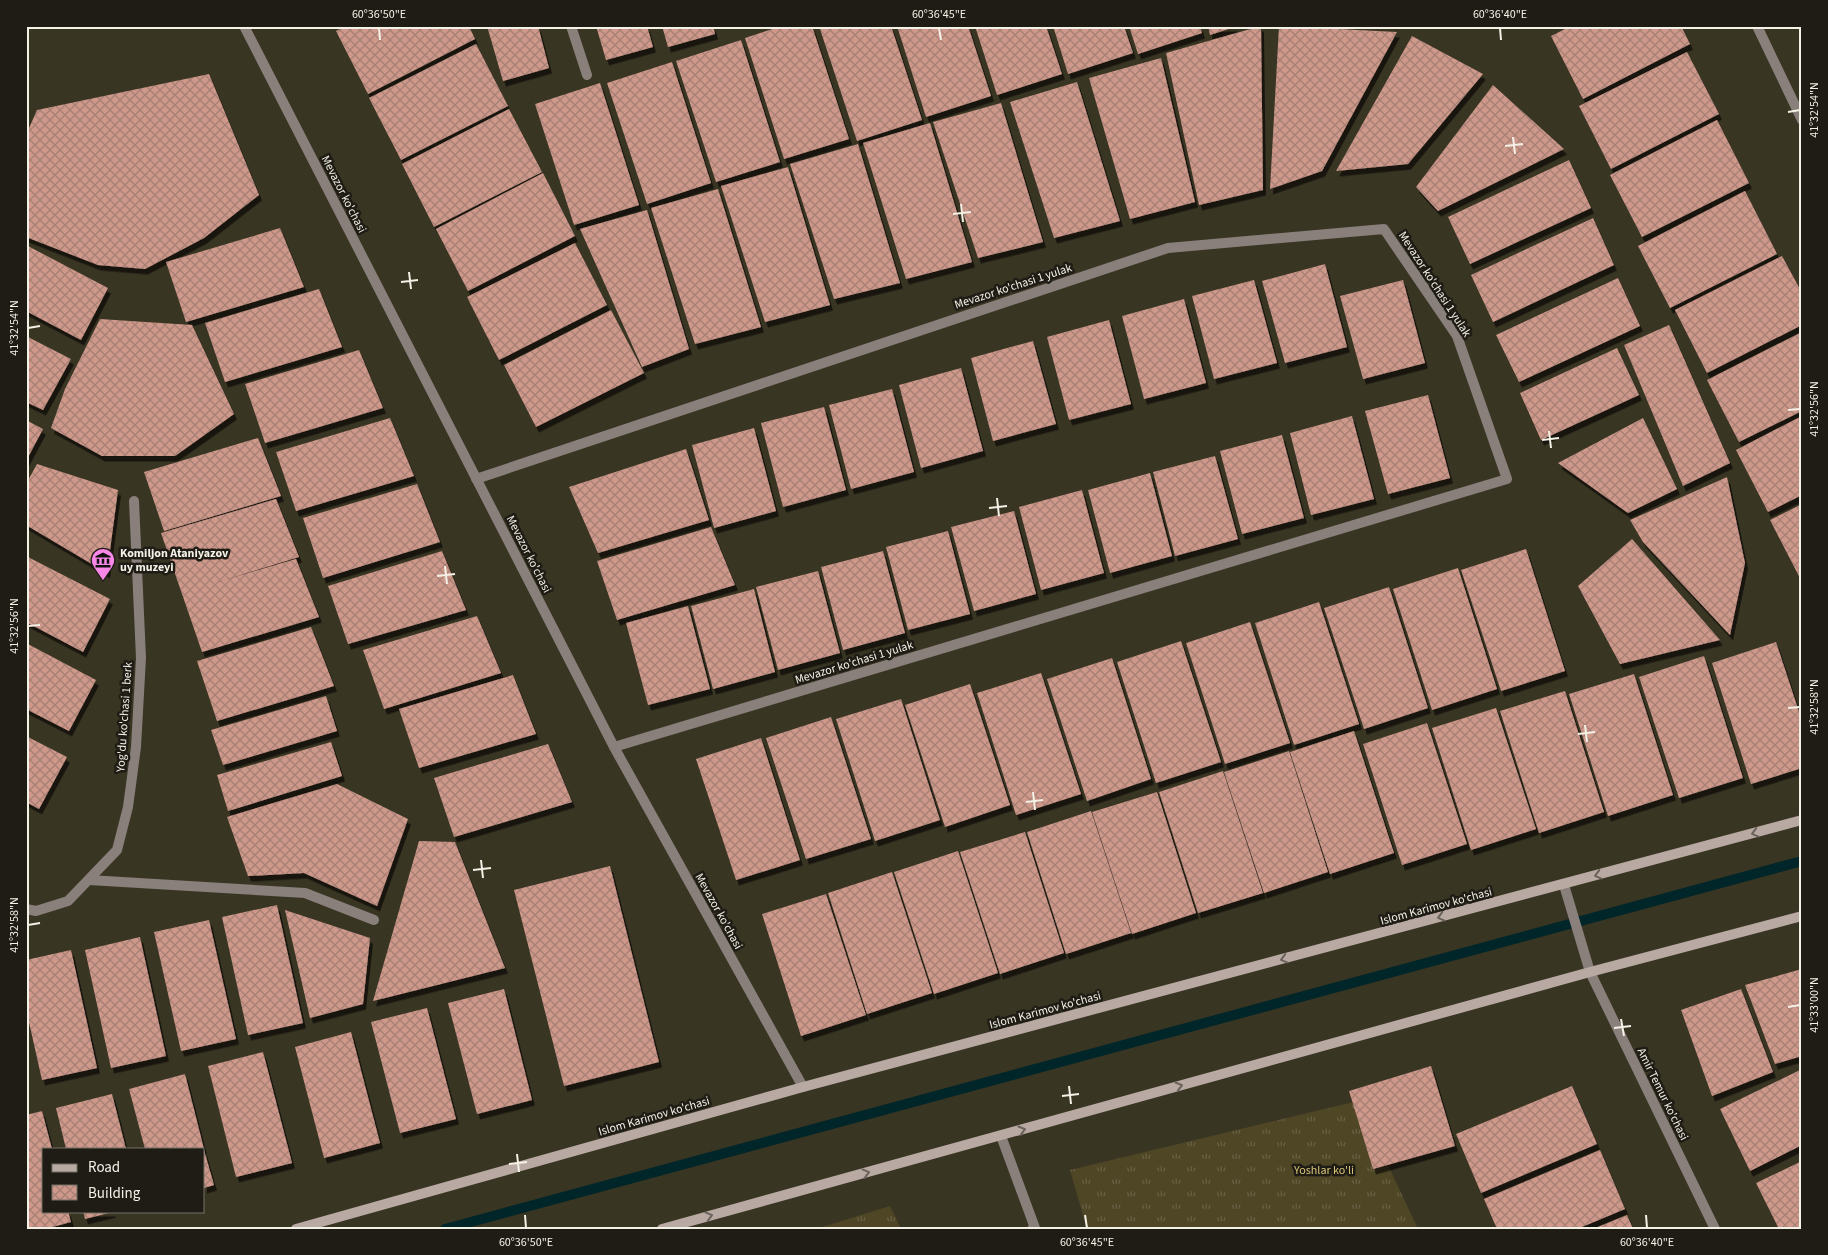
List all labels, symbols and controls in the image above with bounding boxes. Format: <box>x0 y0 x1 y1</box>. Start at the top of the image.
text: 60°36'50"E <box>352 6 406 23</box>
text: 60°36'45"E <box>912 6 966 23</box>
text: 60°36'40"E <box>1473 6 1527 23</box>
text: 41°32'54"N <box>1806 82 1823 138</box>
street label: Mevazor ko'chasi <box>317 153 370 236</box>
street label: Mevazor ko'chasi 1 yulak <box>1394 228 1475 340</box>
street label: Mevazor ko'chasi 1 yulak <box>952 259 1074 314</box>
text: 41°32'54"N <box>6 300 23 356</box>
text: 41°32'56"N <box>1806 381 1823 437</box>
street label: Mevazor ko'chasi <box>502 513 555 596</box>
place label: Komiljon Ataniyazov uy muzeyi <box>120 545 229 576</box>
museum icon: Komiljon Ataniyazov uy muzeyi <box>90 547 116 581</box>
text: 41°32'56"N <box>6 598 23 654</box>
street label: Mevazor ko'chasi 1 yulak <box>793 636 915 689</box>
street label: Yog'du ko'chasi 1 berk <box>112 662 137 773</box>
text: 41°32'58"N <box>1806 679 1823 735</box>
one-way arrow <box>1750 827 1759 838</box>
street label: Mevazor ko'chasi <box>691 870 747 952</box>
one-way arrow <box>1594 870 1602 880</box>
street label: Islom Karimov ko'chasi <box>1378 883 1494 930</box>
text: 41°32'58"N <box>6 897 23 953</box>
one-way arrow <box>1437 912 1445 922</box>
one-way arrow <box>1279 953 1288 964</box>
text: 41°33'00"N <box>1806 977 1823 1033</box>
street label: Islom Karimov ko'chasi <box>987 987 1103 1034</box>
street label: Amir Temur ko'chasi <box>1633 1045 1692 1143</box>
one-way arrow <box>1174 1082 1183 1092</box>
street label: Islom Karimov ko'chasi <box>596 1092 712 1141</box>
one-way arrow <box>1018 1125 1026 1135</box>
legend <box>42 1148 205 1212</box>
text: Road <box>88 1157 120 1178</box>
park label: Yoshlar ko'li <box>1293 1162 1354 1179</box>
one-way arrow <box>861 1168 870 1179</box>
text: Building <box>88 1183 141 1204</box>
one-way arrow <box>705 1211 713 1222</box>
text: 60°36'50"E <box>499 1234 553 1251</box>
text: 60°36'45"E <box>1060 1234 1114 1251</box>
text: 60°36'40"E <box>1620 1234 1674 1251</box>

